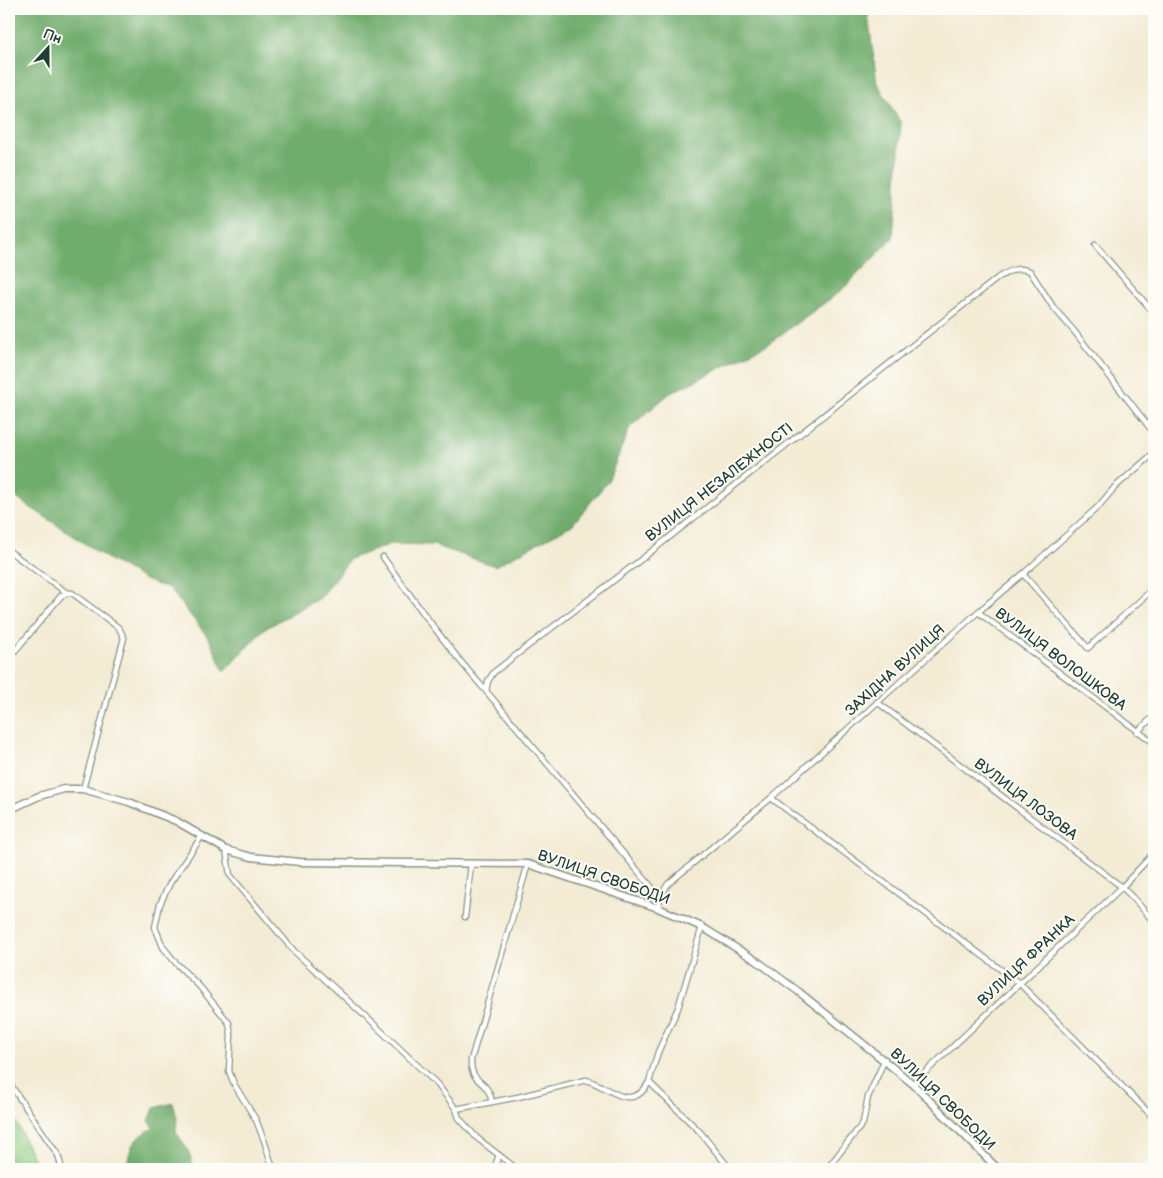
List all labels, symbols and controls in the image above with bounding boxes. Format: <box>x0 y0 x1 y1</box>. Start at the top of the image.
north arrow <box>22 22 72 72</box>
text: Пн <box>41 25 64 48</box>
street label: ВУЛИЦЯ НЕЗАЛЕЖНОСТІ <box>642 419 797 546</box>
street label: ВУЛИЦЯ ВОЛОШКОВА <box>991 604 1131 716</box>
street label: ЗАХІДНА ВУЛИЦЯ <box>841 620 949 720</box>
street label: ВУЛИЦЯ ЛОЗОВА <box>970 754 1082 845</box>
street label: ВУЛИЦЯ СВОБОДИ <box>535 846 673 909</box>
street label: ВУЛИЦЯ ФРАНКА <box>974 910 1080 1010</box>
street label: ВУЛИЦЯ СВОБОДИ <box>886 1044 999 1154</box>

